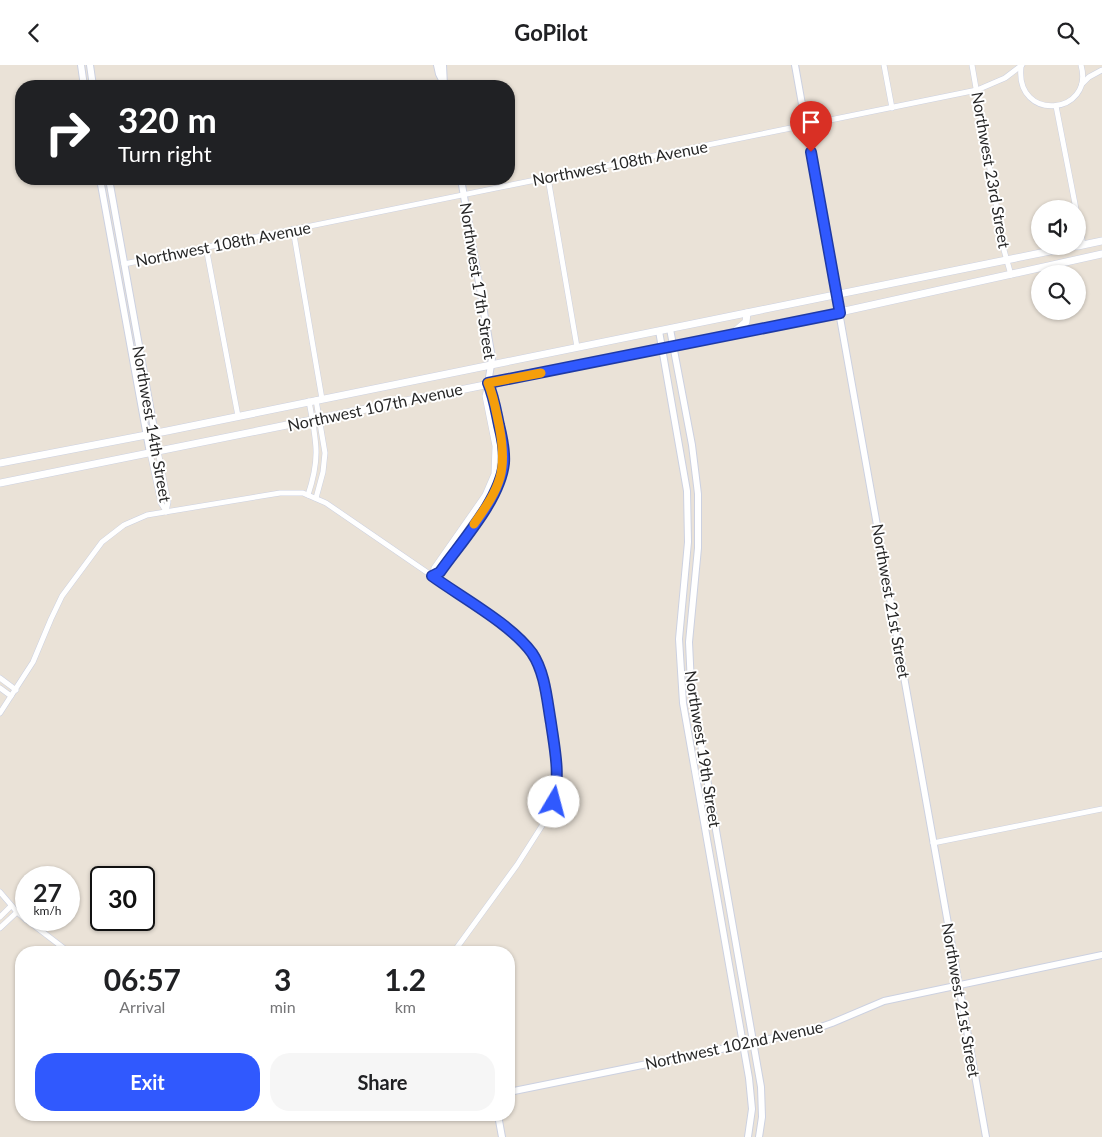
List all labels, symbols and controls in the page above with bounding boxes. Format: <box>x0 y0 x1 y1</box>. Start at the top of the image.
icon: back <box>20 19 48 47</box>
text: GoPilot <box>514 19 588 46</box>
icon: search <box>1054 19 1082 47</box>
street label: Northwest 23rd Street <box>968 90 1015 250</box>
text: 320 m <box>118 98 217 140</box>
icon: right <box>35 100 100 165</box>
pin <box>790 101 832 152</box>
icon: arrive <box>797 108 825 136</box>
street label: Northwest 108th Avenue <box>531 136 709 189</box>
text: Turn right <box>118 140 212 167</box>
map controls <box>1031 200 1086 320</box>
button: sound <box>1031 200 1086 255</box>
street label: Northwest 17th Street <box>457 201 500 361</box>
street label: Northwest 108th Avenue <box>134 217 312 270</box>
button: search <box>1031 265 1086 320</box>
street label: Northwest 14th Street <box>129 344 176 504</box>
street label: Northwest 107th Avenue <box>286 379 464 434</box>
street label: Northwest 21st Street <box>869 522 914 680</box>
street label: Northwest 19th Street <box>682 669 725 829</box>
position arrow <box>527 775 579 827</box>
speed limit sign: 30 <box>90 866 155 931</box>
text: 27 <box>33 877 62 907</box>
text: km/h <box>33 903 62 918</box>
street label: Northwest 21st Street <box>939 921 984 1079</box>
text: 06:57 <box>104 961 181 997</box>
text: 3 <box>274 961 291 997</box>
text: 1.2 <box>384 961 426 997</box>
text: Arrival <box>119 997 165 1016</box>
text: min <box>270 997 296 1016</box>
text: km <box>395 997 416 1016</box>
street label: Northwest 102nd Avenue <box>643 1016 825 1073</box>
button: Exit <box>35 1053 260 1111</box>
button: Share <box>270 1053 495 1111</box>

